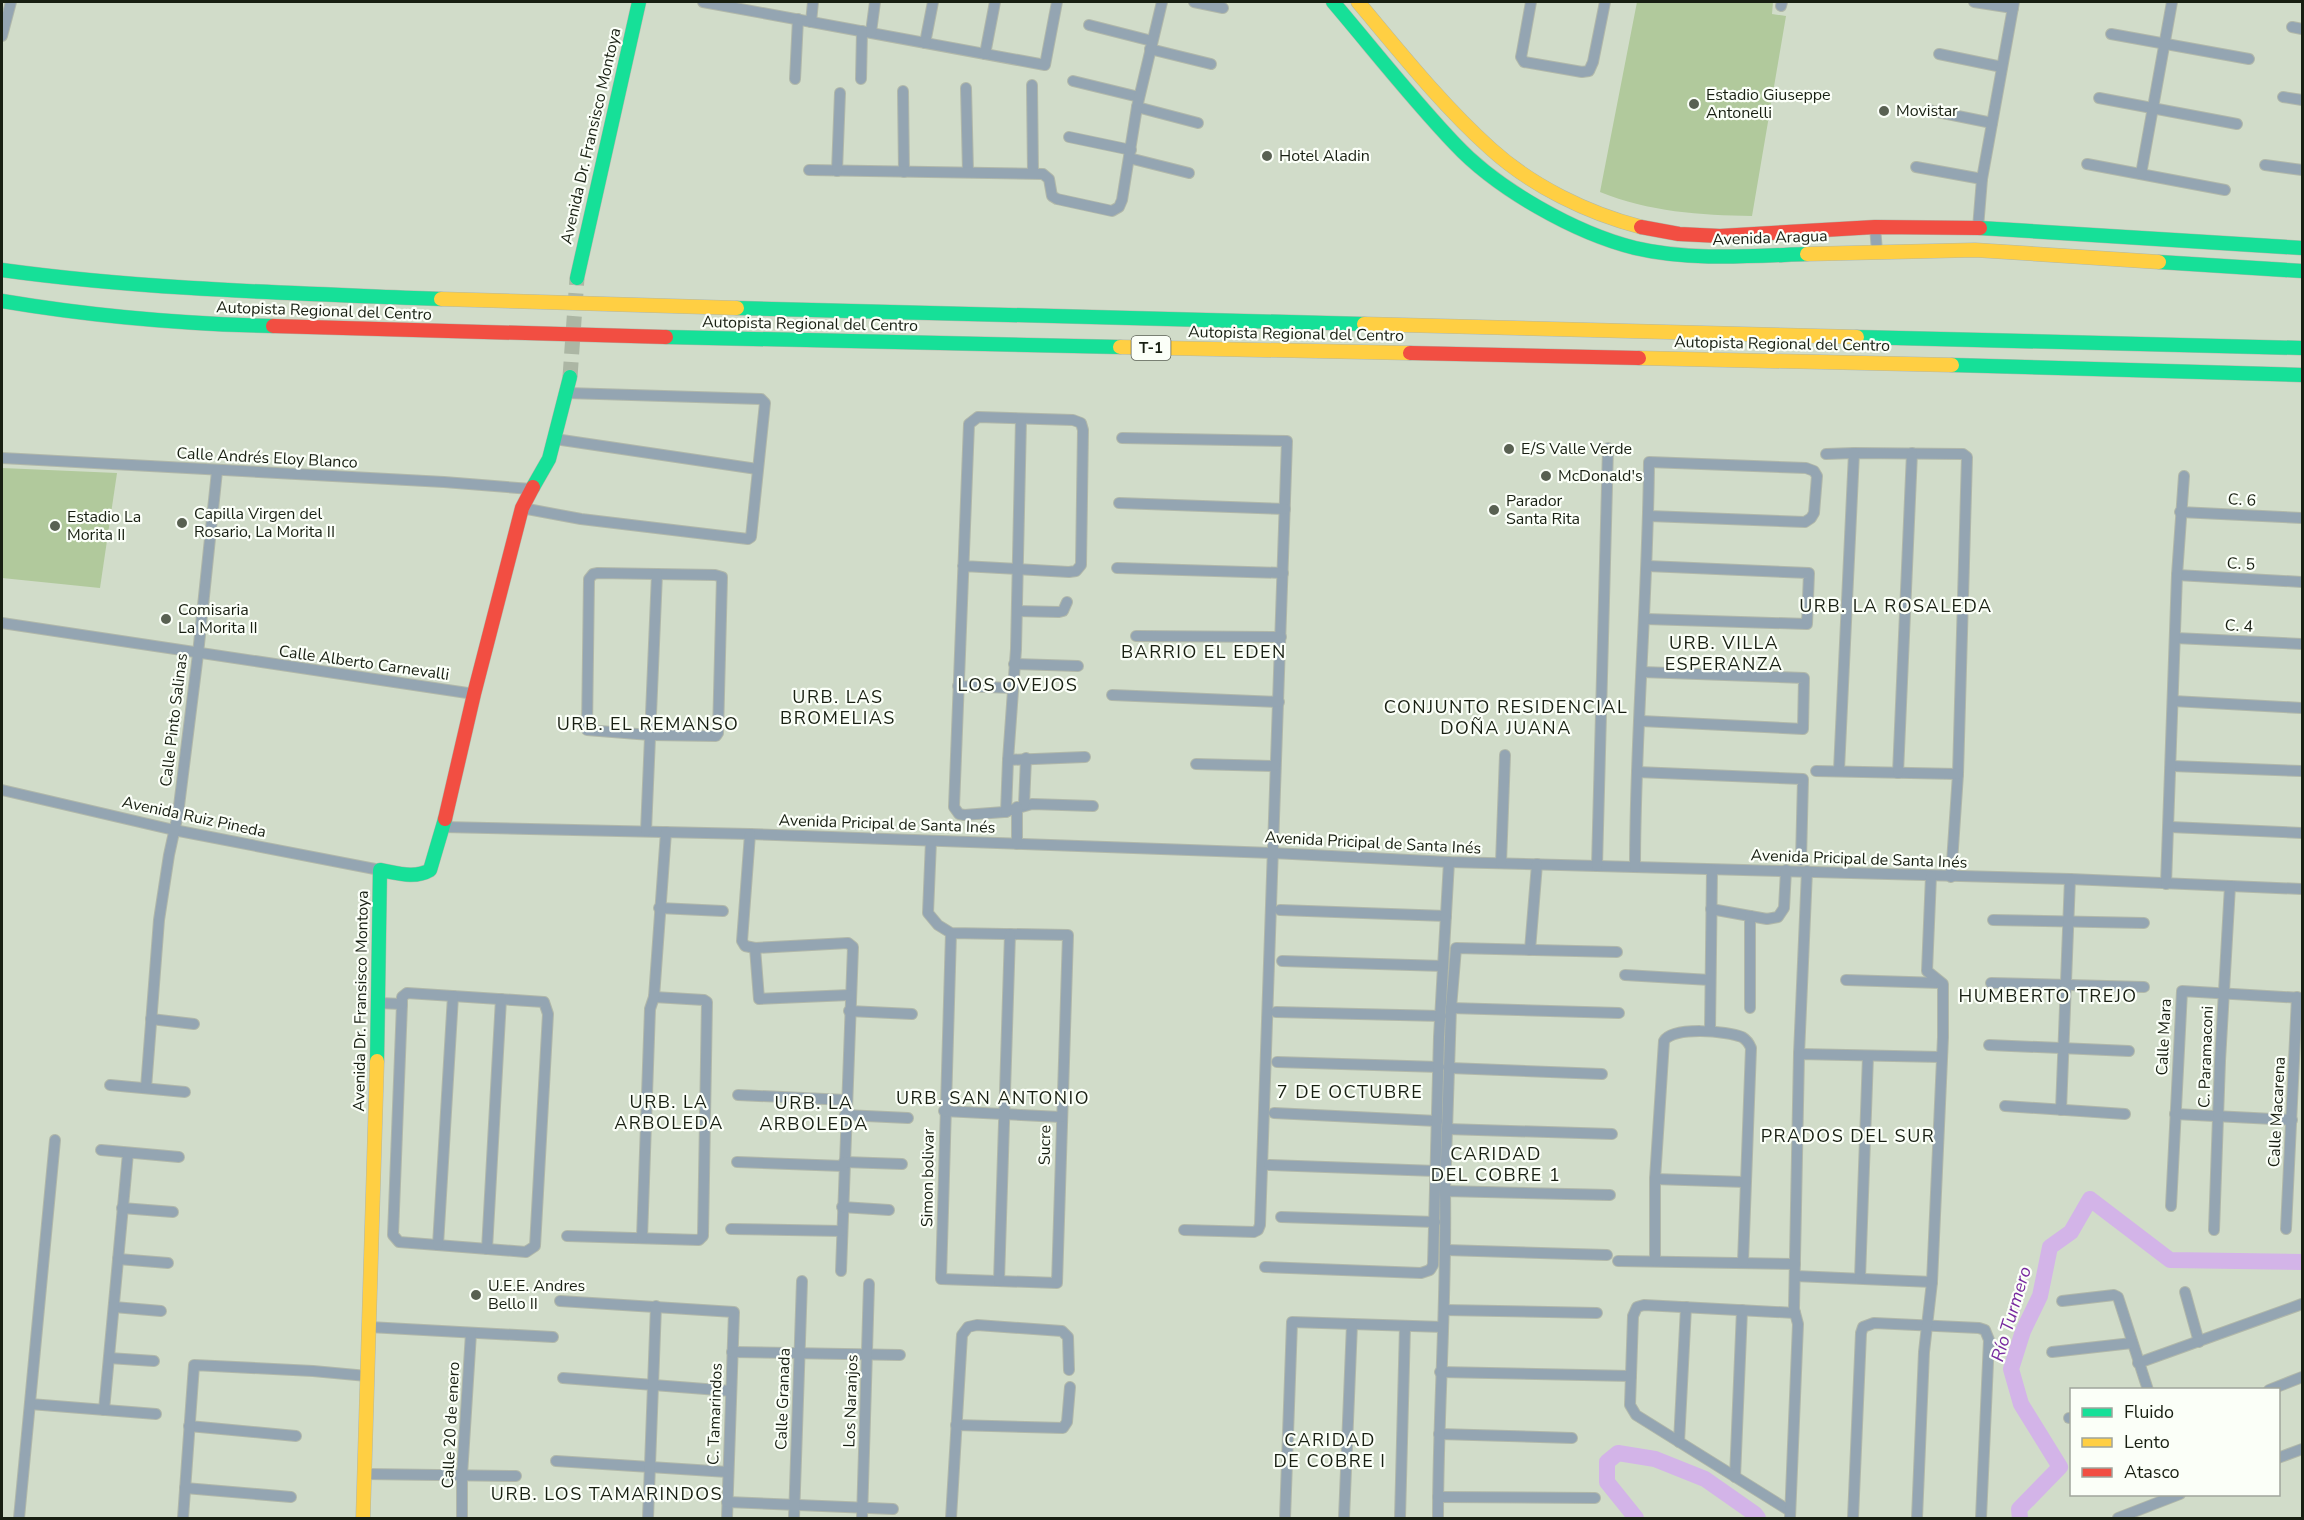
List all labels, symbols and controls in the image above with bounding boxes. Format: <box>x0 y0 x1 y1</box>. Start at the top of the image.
street label: Avenida Dr. Fransisco Montoya <box>555 26 627 246</box>
place label: Estadio Giuseppe Antonelli <box>1706 84 1831 124</box>
marker: Estadio Giuseppe Antonelli <box>1687 97 1701 111</box>
place label: Movistar <box>1896 100 1958 122</box>
marker: Movistar <box>1877 104 1891 118</box>
place label: Hotel Aladin <box>1279 145 1370 167</box>
marker: Hotel Aladin <box>1260 149 1274 163</box>
street label: Avenida Aragua <box>1712 225 1828 251</box>
street label: Autopista Regional del Centro <box>216 296 432 326</box>
street label: Autopista Regional del Centro <box>702 311 918 337</box>
street label: Autopista Regional del Centro <box>1188 321 1404 347</box>
street label: Autopista Regional del Centro <box>1674 331 1890 357</box>
road number: T-1 <box>1132 336 1170 360</box>
place label: E/S Valle Verde <box>1521 438 1632 460</box>
street label: Calle Andrés Eloy Blanco <box>176 442 358 474</box>
marker: E/S Valle Verde <box>1502 442 1516 456</box>
place label: McDonald's <box>1558 465 1643 487</box>
marker: McDonald's <box>1539 469 1553 483</box>
street label: C. 6 <box>2227 488 2257 512</box>
place label: Parador Santa Rita <box>1506 490 1580 530</box>
place label: Capilla Virgen del Rosario, La Morita II <box>194 503 335 543</box>
marker: Parador Santa Rita <box>1487 503 1501 517</box>
place label: Estadio La Morita II <box>67 506 141 546</box>
marker: Capilla Virgen del Rosario, La Morita II <box>175 516 189 530</box>
marker: Estadio La Morita II <box>48 519 62 533</box>
street label: C. 5 <box>2226 552 2256 576</box>
district label: URB. LA ROSALEDA <box>1799 594 1993 618</box>
place label: Comisaria La Morita II <box>178 599 258 639</box>
marker: Comisaria La Morita II <box>159 612 173 626</box>
street label: C. 4 <box>2224 614 2254 638</box>
district label: URB. VILLA ESPERANZA <box>1665 631 1783 676</box>
street label: Calle Alberto Carnevalli <box>277 640 451 686</box>
district label: BARRIO EL EDEN <box>1121 640 1287 664</box>
street label: Calle Pinto Salinas <box>155 652 193 788</box>
district label: LOS OVEJOS <box>958 673 1078 697</box>
district label: URB. LAS BROMELIAS <box>780 685 896 730</box>
district label: CONJUNTO RESIDENCIAL DOÑA JUANA <box>1384 695 1628 740</box>
district label: URB. EL REMANSO <box>557 712 739 736</box>
street label: Avenida Ruiz Pineda <box>120 791 268 843</box>
street label: Avenida Pricipal de Santa Inés <box>778 809 996 839</box>
street label: Avenida Pricipal de Santa Inés <box>1264 826 1482 860</box>
street label: Avenida Pricipal de Santa Inés <box>1750 844 1968 874</box>
street label: Avenida Dr. Fransisco Montoya <box>348 890 374 1112</box>
district label: HUMBERTO TREJO <box>1958 984 2138 1008</box>
street label: Calle Mara <box>2151 998 2177 1076</box>
street label: C. Paramaconi <box>2193 1006 2219 1108</box>
street label: Calle Macarena <box>2263 1056 2291 1168</box>
district label: 7 DE OCTUBRE <box>1277 1080 1423 1104</box>
district label: URB. SAN ANTONIO <box>896 1086 1090 1110</box>
district label: URB. LA ARBOLEDA <box>614 1090 724 1135</box>
district label: URB. LA ARBOLEDA <box>759 1091 869 1136</box>
district label: PRADOS DEL SUR <box>1761 1124 1935 1148</box>
street label: Sucre <box>1034 1125 1056 1165</box>
street label: Simon bolivar <box>916 1128 940 1227</box>
district label: CARIDAD DEL COBRE 1 <box>1431 1142 1561 1187</box>
water label: Río Turmero <box>1985 1264 2037 1364</box>
place label: U.E.E. Andres Bello II <box>488 1275 585 1315</box>
marker: U.E.E. Andres Bello II <box>469 1288 483 1302</box>
street label: Calle Granada <box>770 1348 796 1450</box>
street label: Los Naranjos <box>838 1354 864 1448</box>
street label: Calle 20 de enero <box>437 1361 465 1489</box>
street label: C. Tamarindos <box>702 1363 728 1465</box>
legend <box>2070 1388 2280 1496</box>
text: Fluido <box>2124 1400 2174 1424</box>
district label: CARIDAD DE COBRE I <box>1274 1428 1386 1473</box>
text: Lento <box>2124 1430 2170 1454</box>
text: Atasco <box>2124 1460 2180 1484</box>
district label: URB. LOS TAMARINDOS <box>491 1482 723 1506</box>

